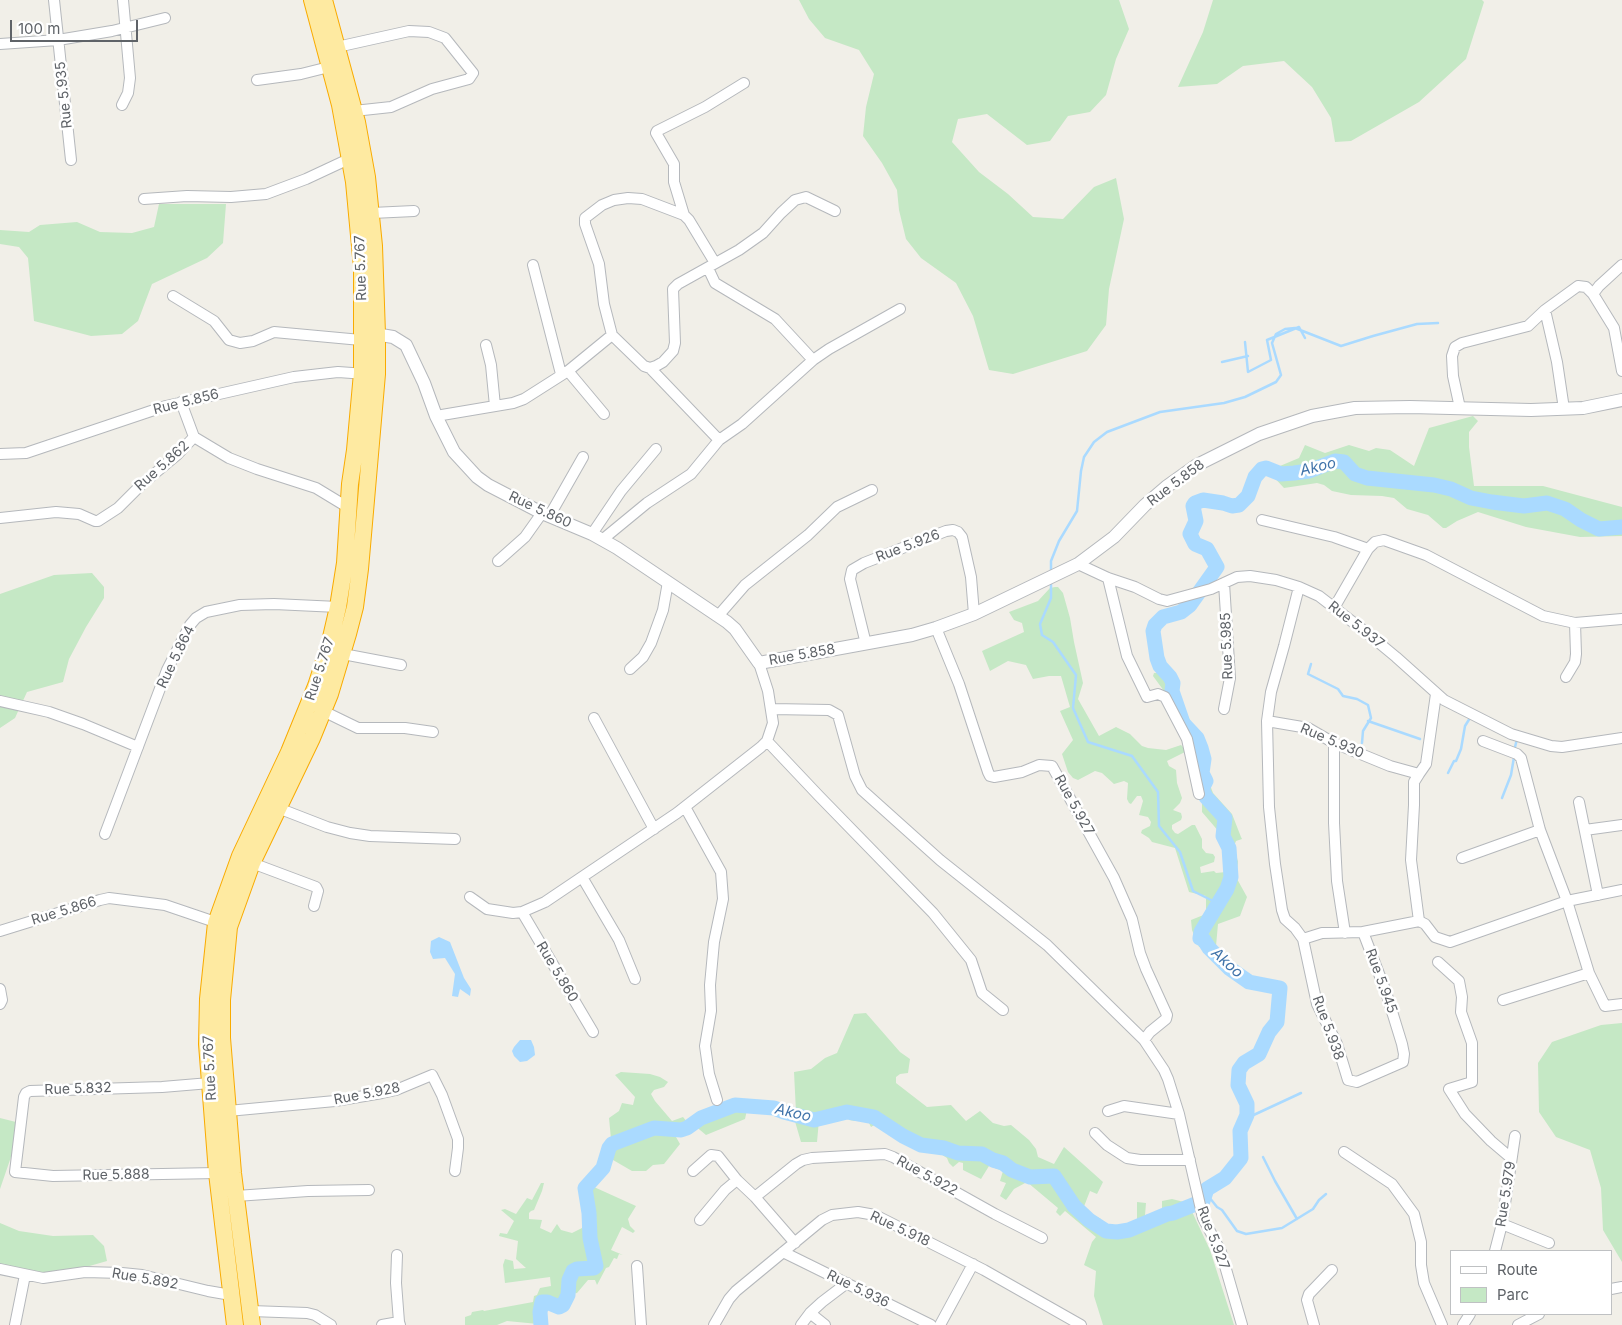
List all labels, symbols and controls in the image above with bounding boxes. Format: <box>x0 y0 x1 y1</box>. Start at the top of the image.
scale bar <box>12 10 140 42</box>
text: 100 m <box>18 19 60 38</box>
street label: Rue 5.935 <box>52 61 76 129</box>
street label: Rue 5.767 <box>351 235 371 301</box>
street label: Rue 5.856 <box>151 386 221 418</box>
street label: Rue 5.862 <box>131 437 193 495</box>
water label: Akoo <box>1298 454 1338 480</box>
street label: Rue 5.858 <box>1144 456 1208 510</box>
street label: Rue 5.860 <box>506 488 574 532</box>
street label: Rue 5.926 <box>874 526 942 566</box>
street label: Rue 5.937 <box>1325 598 1387 652</box>
street label: Rue 5.985 <box>1217 612 1237 680</box>
street label: Rue 5.864 <box>154 623 198 691</box>
street label: Rue 5.767 <box>302 635 338 703</box>
street label: Rue 5.858 <box>768 641 836 669</box>
street label: Rue 5.930 <box>1298 720 1366 762</box>
street label: Rue 5.927 <box>1051 772 1097 838</box>
street label: Rue 5.866 <box>29 893 99 929</box>
street label: Rue 5.860 <box>532 939 582 1005</box>
water label: Akoo <box>1208 944 1246 982</box>
street label: Rue 5.945 <box>1362 946 1400 1016</box>
street label: Rue 5.938 <box>1309 993 1347 1063</box>
street label: Rue 5.767 <box>200 1035 220 1101</box>
street label: Rue 5.832 <box>44 1079 112 1099</box>
street label: Rue 5.928 <box>332 1079 402 1109</box>
water label: Akoo <box>773 1100 813 1126</box>
street label: Rue 5.922 <box>894 1152 960 1200</box>
street label: Rue 5.979 <box>1493 1160 1519 1228</box>
street label: Rue 5.888 <box>82 1166 150 1184</box>
street label: Rue 5.927 <box>1193 1204 1233 1272</box>
street label: Rue 5.918 <box>867 1208 933 1250</box>
legend <box>1450 1250 1612 1315</box>
text: Route <box>1497 1260 1538 1279</box>
street label: Rue 5.892 <box>110 1265 180 1293</box>
street label: Rue 5.936 <box>824 1267 892 1311</box>
text: Parc <box>1497 1285 1529 1304</box>

